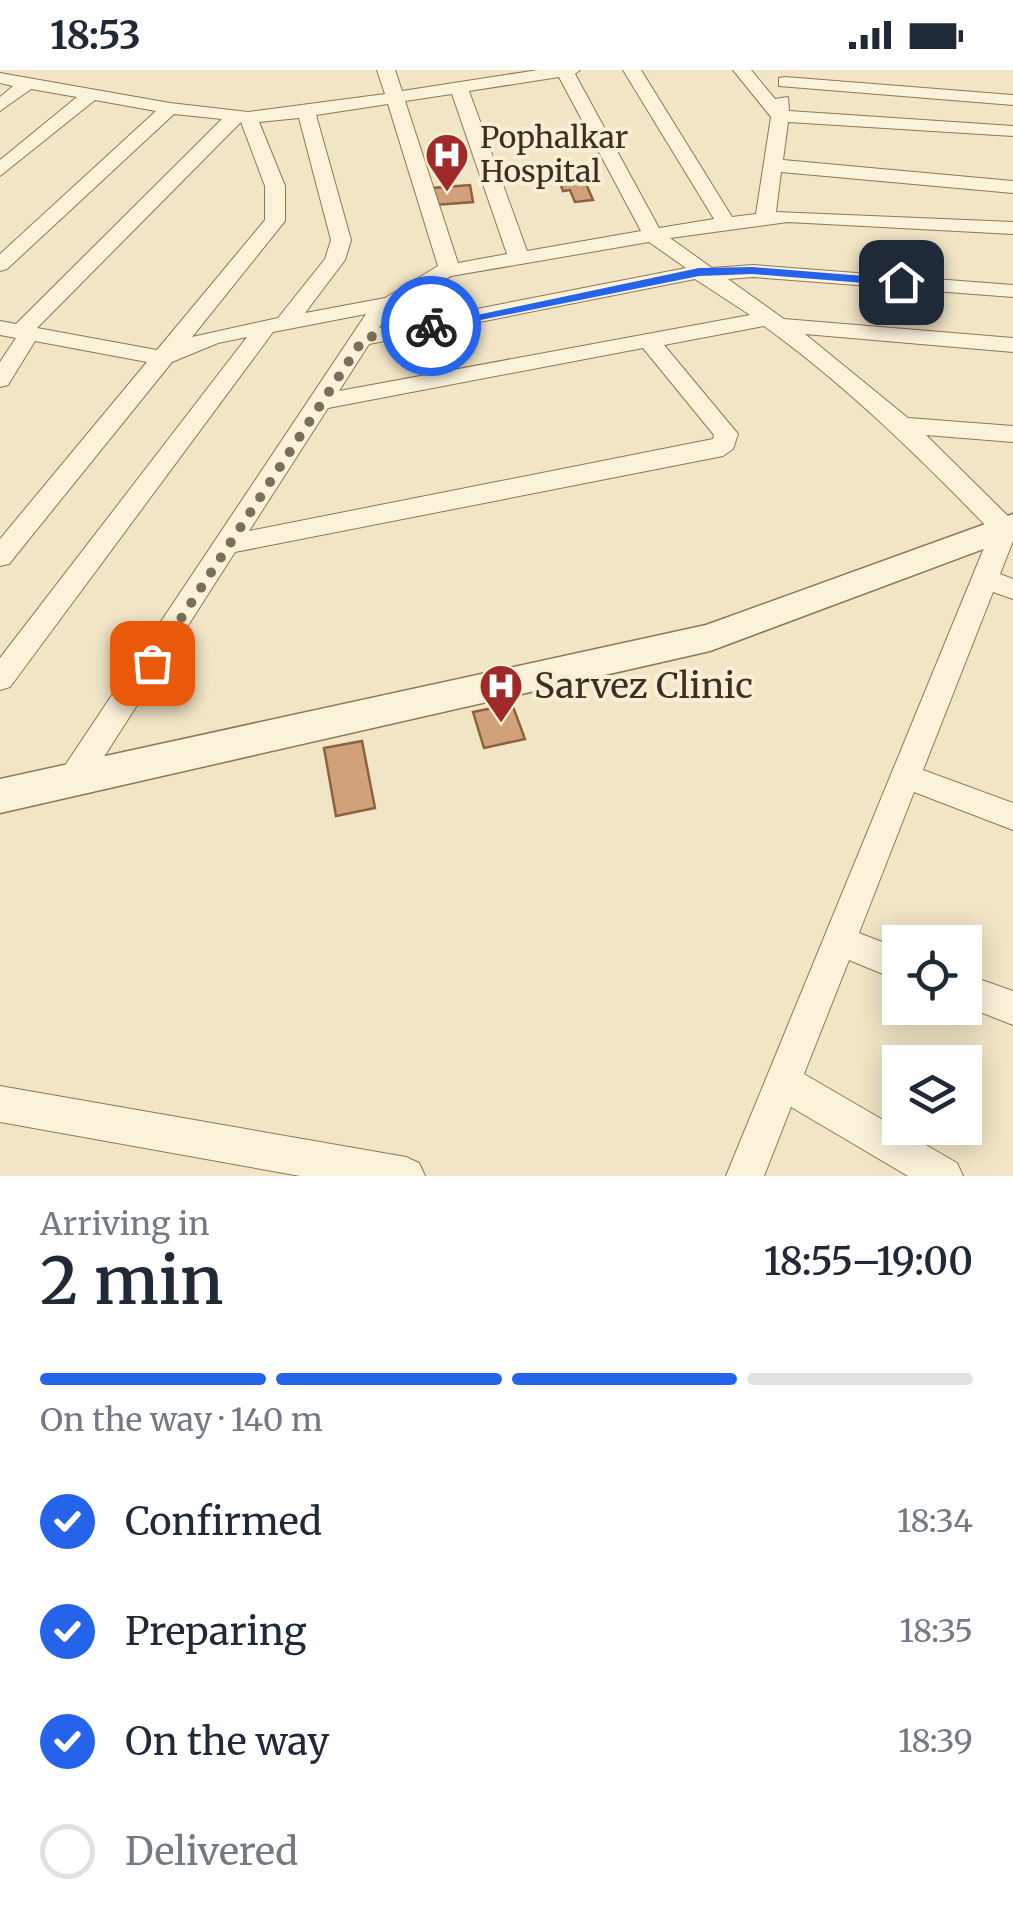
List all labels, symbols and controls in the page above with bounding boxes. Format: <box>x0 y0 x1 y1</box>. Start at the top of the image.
text: 18:53 <box>50 12 141 59</box>
place label: Pophalkar Hospital <box>480 118 628 190</box>
hospital icon: Pophalkar Hospital <box>424 132 470 193</box>
pin <box>859 240 944 325</box>
icon: home <box>874 255 929 310</box>
courier <box>381 276 481 376</box>
icon: bike <box>404 299 459 354</box>
pin <box>110 621 195 706</box>
icon: bag <box>125 636 180 691</box>
hospital icon: Sarvez Clinic <box>478 663 524 724</box>
place label: Sarvez Clinic <box>534 664 753 708</box>
map controls <box>882 925 982 1145</box>
button: locate <box>882 925 982 1025</box>
button: layers <box>882 1045 982 1145</box>
text: Arriving in <box>40 1204 209 1244</box>
text: 18:55–19:00 <box>764 1238 973 1285</box>
text: 2 min <box>40 1240 224 1322</box>
text: On the way · 140 m <box>40 1400 323 1440</box>
icon: check <box>40 1494 95 1549</box>
text: Confirmed <box>125 1498 322 1545</box>
text: 18:34 <box>897 1501 973 1541</box>
icon: check <box>40 1604 95 1659</box>
text: Preparing <box>125 1608 307 1655</box>
text: 18:35 <box>899 1611 973 1651</box>
icon: check <box>40 1714 95 1769</box>
text: On the way <box>125 1718 329 1765</box>
text: 18:39 <box>898 1721 973 1761</box>
text: Delivered <box>125 1828 298 1875</box>

